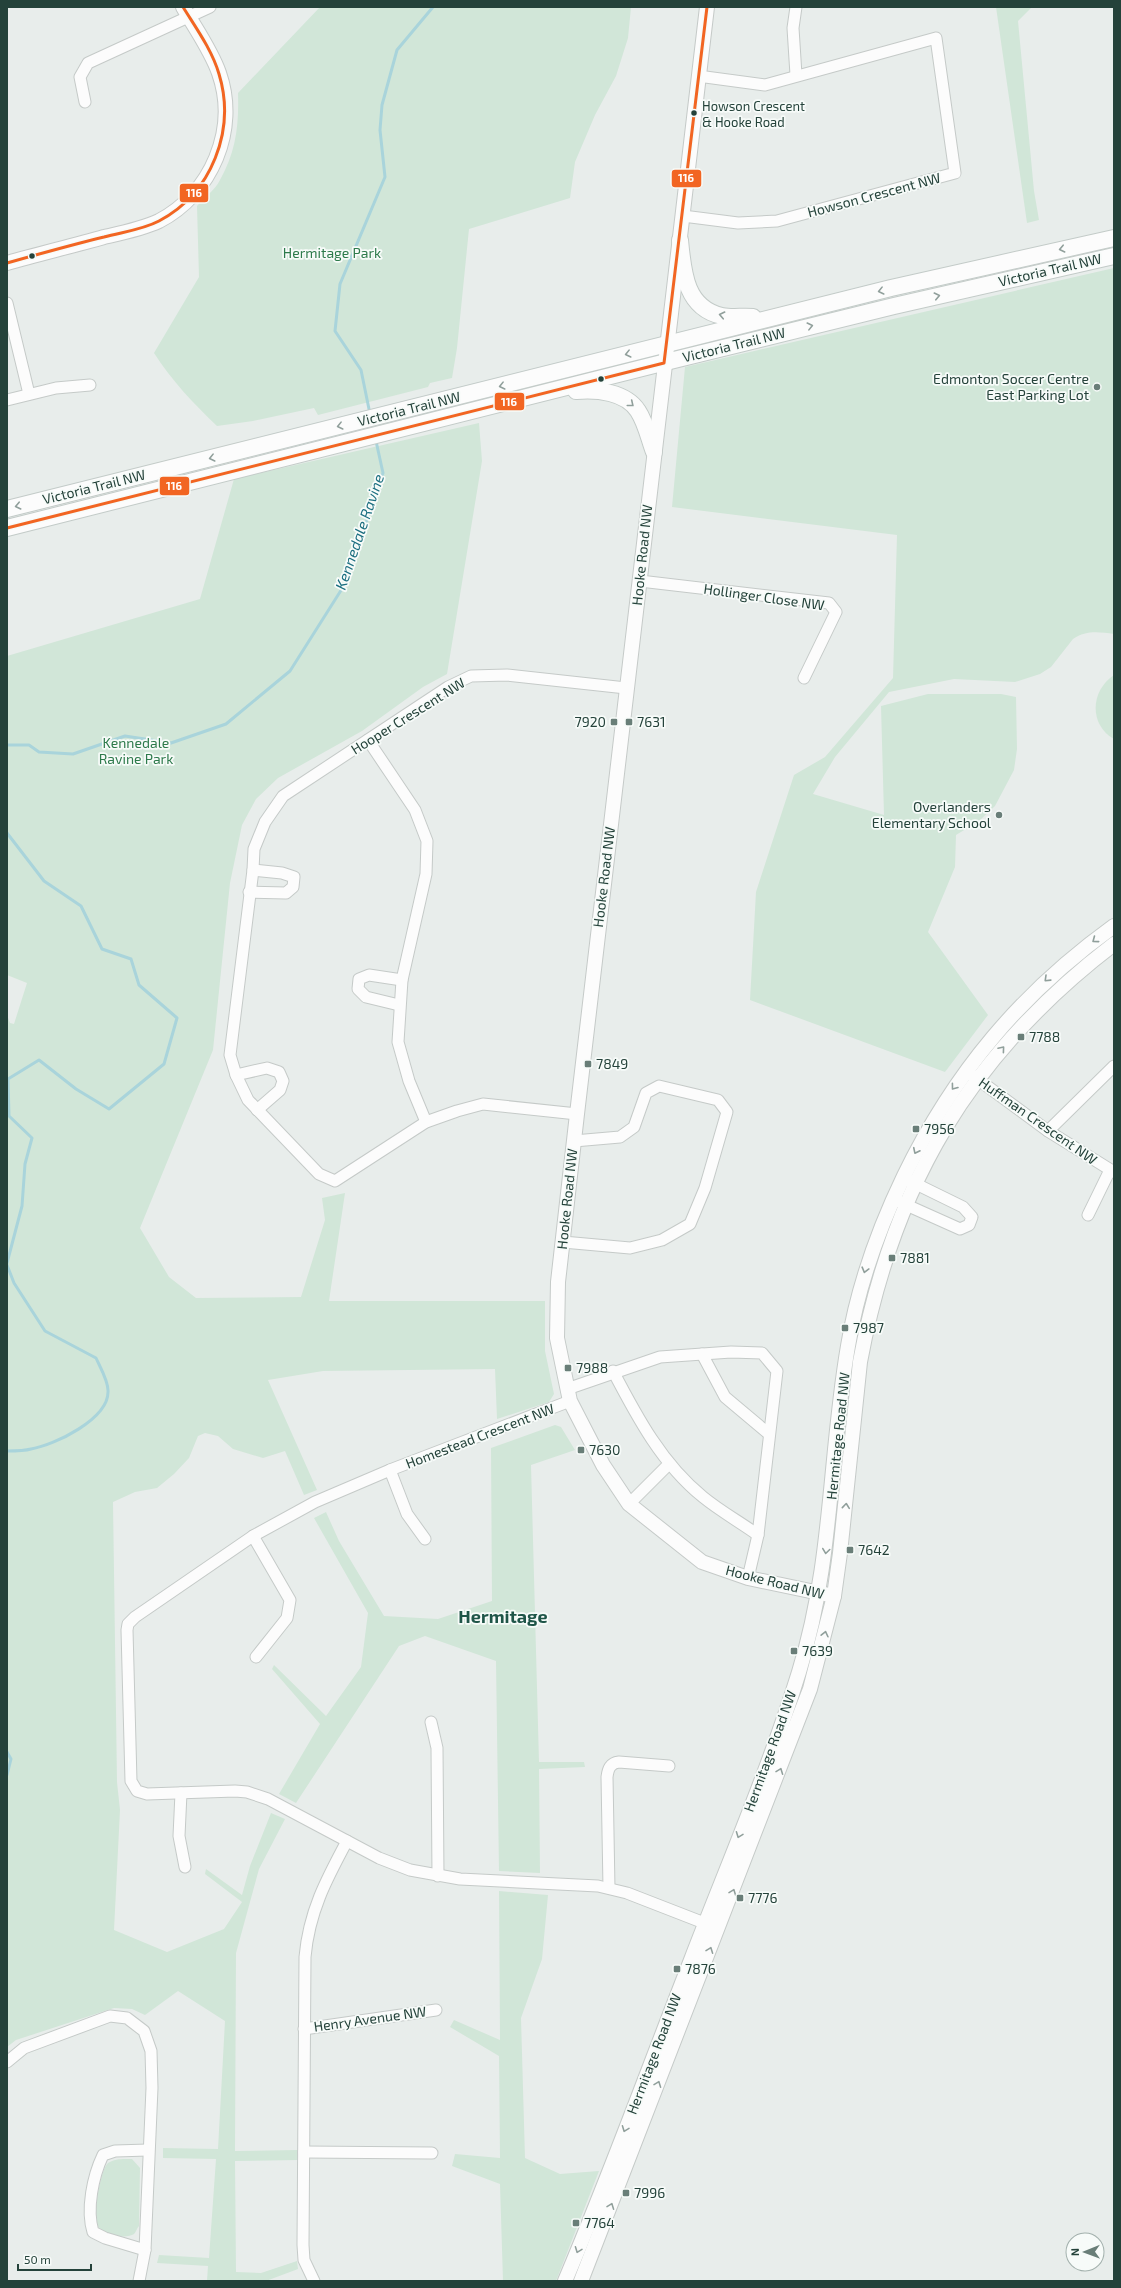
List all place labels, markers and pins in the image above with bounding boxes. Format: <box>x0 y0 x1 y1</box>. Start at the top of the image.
place label: Howson Crescent & Hooke Road <box>702 98 805 130</box>
marker: Howson Crescent & Hooke Road <box>689 108 699 118</box>
unlabelled marker <box>27 251 37 261</box>
place label: Edmonton Soccer Centre East Parking Lot <box>933 370 1089 403</box>
unlabelled marker <box>596 374 606 384</box>
marker: Edmonton Soccer Centre East Parking Lot <box>1092 382 1102 392</box>
place label: 7920 <box>575 713 606 730</box>
place label: 7631 <box>637 713 666 730</box>
marker: 7920 <box>609 717 619 727</box>
marker: 7631 <box>624 717 634 727</box>
place label: Overlanders Elementary School <box>872 798 992 831</box>
marker: Overlanders Elementary School <box>994 810 1004 820</box>
place label: 7788 <box>1029 1028 1060 1045</box>
marker: 7788 <box>1016 1032 1026 1042</box>
place label: 7849 <box>596 1055 628 1072</box>
marker: 7849 <box>583 1059 593 1069</box>
place label: 7956 <box>924 1120 955 1137</box>
marker: 7956 <box>911 1124 921 1134</box>
place label: 7881 <box>900 1249 930 1266</box>
marker: 7881 <box>887 1253 897 1263</box>
place label: 7987 <box>853 1319 884 1336</box>
marker: 7987 <box>840 1323 850 1333</box>
place label: 7988 <box>576 1359 608 1376</box>
marker: 7988 <box>563 1363 573 1373</box>
place label: 7630 <box>589 1441 620 1458</box>
marker: 7630 <box>576 1445 586 1455</box>
place label: 7642 <box>858 1541 890 1558</box>
marker: 7642 <box>845 1545 855 1555</box>
place label: 7639 <box>802 1642 833 1659</box>
marker: 7639 <box>789 1646 799 1656</box>
place label: 7776 <box>748 1889 778 1906</box>
marker: 7776 <box>735 1893 745 1903</box>
place label: 7876 <box>685 1960 716 1977</box>
marker: 7876 <box>672 1964 682 1974</box>
place label: 7996 <box>634 2184 665 2201</box>
marker: 7996 <box>621 2188 631 2198</box>
place label: 7764 <box>584 2214 615 2231</box>
marker: 7764 <box>571 2218 581 2228</box>

